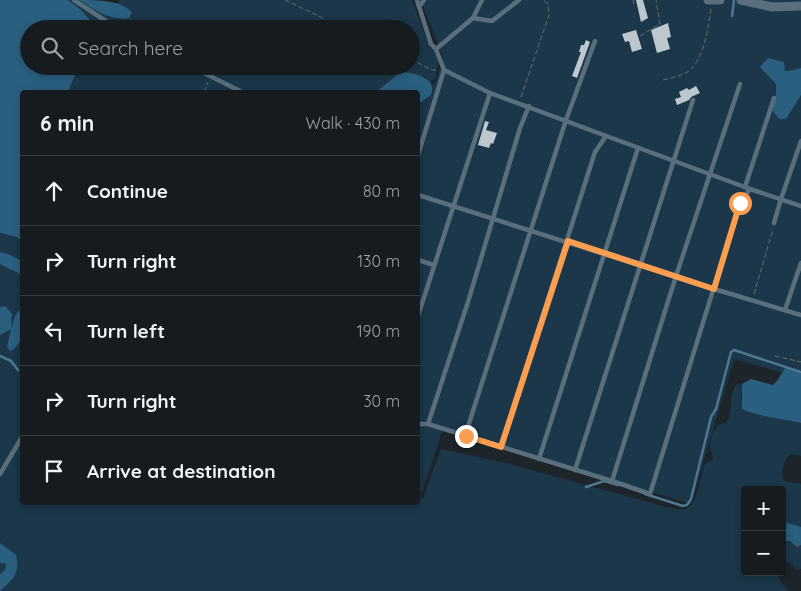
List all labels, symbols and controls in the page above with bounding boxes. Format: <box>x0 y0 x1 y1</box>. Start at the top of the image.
search box <box>20 20 420 75</box>
icon: search <box>38 34 66 62</box>
text: Search here <box>78 36 183 60</box>
text: 6 min <box>40 110 94 136</box>
text: Walk · 430 m <box>306 113 400 133</box>
icon: ahead <box>40 177 68 205</box>
text: Continue <box>87 179 168 203</box>
text: 80 m <box>363 181 400 201</box>
route start <box>729 192 752 215</box>
icon: right <box>40 247 68 275</box>
text: Turn right <box>87 249 176 273</box>
text: 130 m <box>357 251 400 271</box>
icon: left <box>40 317 68 345</box>
text: Turn left <box>87 319 165 343</box>
text: 190 m <box>357 321 400 341</box>
icon: right <box>40 387 68 415</box>
text: Turn right <box>87 389 176 413</box>
text: 30 m <box>363 391 400 411</box>
route end <box>455 425 478 448</box>
icon: arrive <box>40 457 68 485</box>
text: Arrive at destination <box>87 459 276 483</box>
map controls <box>741 486 786 576</box>
button: + <box>741 486 786 531</box>
button: − <box>741 531 786 576</box>

